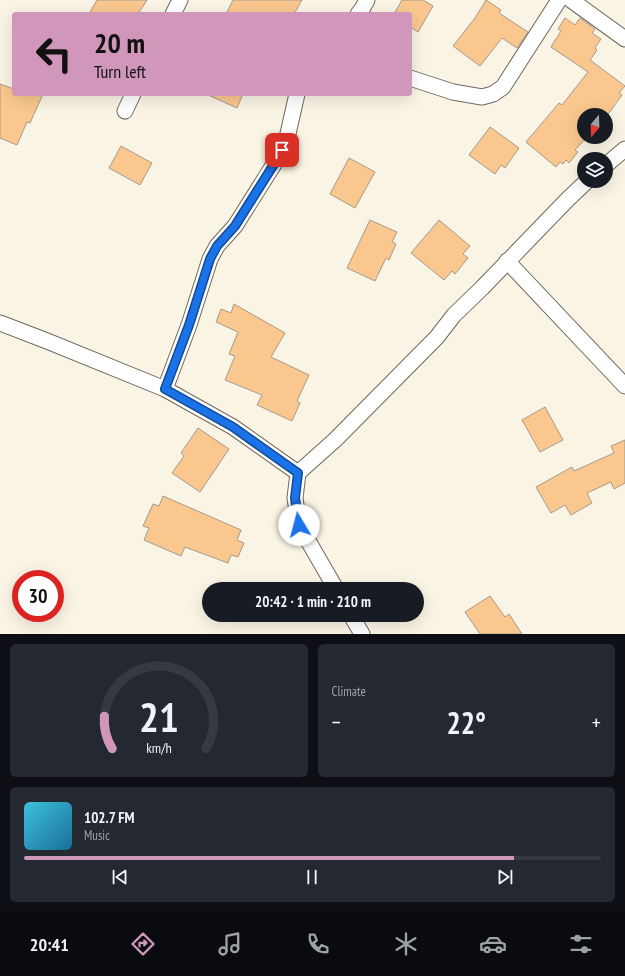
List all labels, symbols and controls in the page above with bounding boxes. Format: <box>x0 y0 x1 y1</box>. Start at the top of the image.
text: 20 m <box>94 24 145 61</box>
icon: left <box>28 28 80 80</box>
text: Turn left <box>94 60 146 83</box>
north arrow <box>577 108 613 144</box>
map controls <box>577 108 613 188</box>
pin <box>265 133 299 167</box>
icon: arrive <box>271 139 293 161</box>
button: layers <box>577 152 613 188</box>
position arrow <box>278 504 320 546</box>
speed limit sign: 30 <box>12 570 64 622</box>
text: 20:42 · 1 min · 210 m <box>255 592 371 611</box>
text: Climate <box>332 683 366 700</box>
text: 21 <box>139 689 179 742</box>
text: 22° <box>446 703 486 742</box>
text: − <box>332 708 341 736</box>
text: + <box>592 708 601 736</box>
text: km/h <box>146 737 171 756</box>
text: 102.7 FM <box>84 808 135 827</box>
text: Music <box>84 827 110 844</box>
icon: previous <box>109 866 131 888</box>
icon: pause <box>301 866 323 888</box>
icon: next <box>494 866 516 888</box>
icon: directions <box>129 930 157 958</box>
icon: music <box>216 930 244 958</box>
icon: phone <box>304 930 332 958</box>
icon: climate <box>392 930 420 958</box>
icon: car <box>479 930 507 958</box>
icon: filters <box>567 930 595 958</box>
text: 20:41 <box>30 933 69 956</box>

